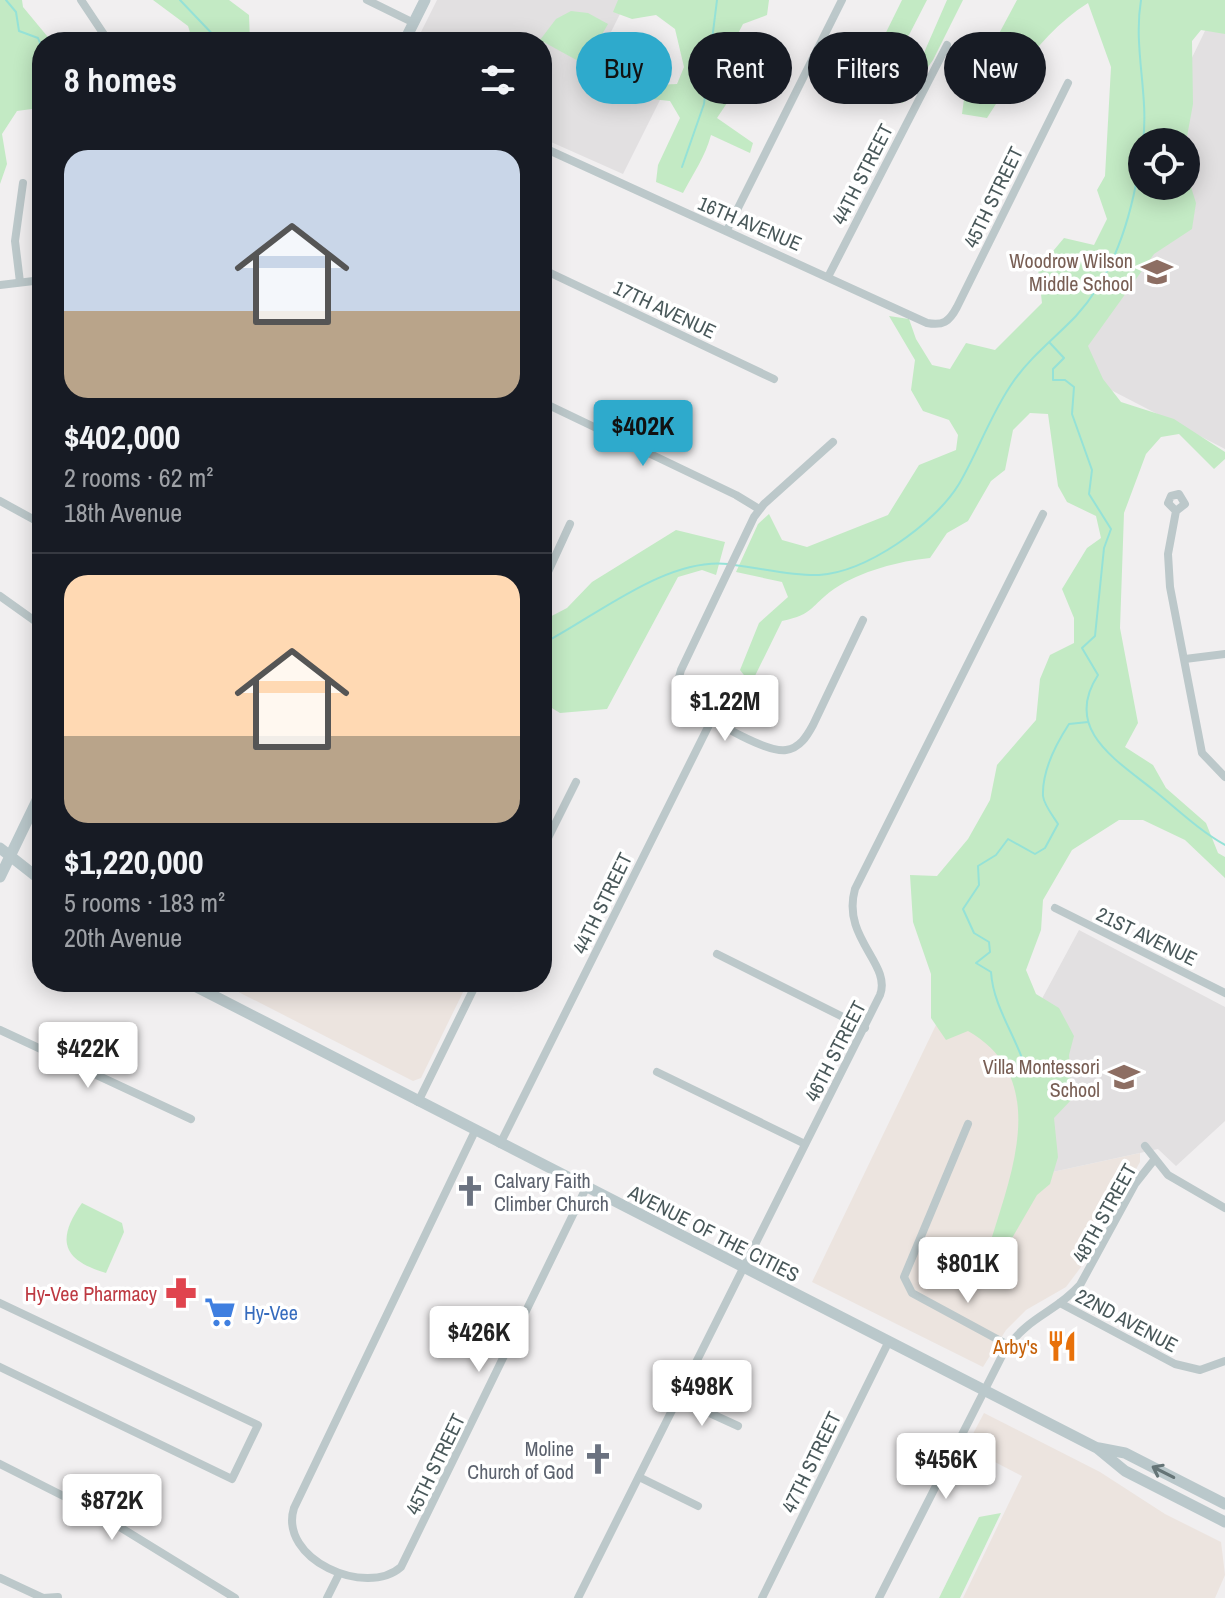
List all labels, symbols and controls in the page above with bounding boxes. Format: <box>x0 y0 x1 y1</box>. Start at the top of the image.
chip: Buy <box>576 32 672 104</box>
chip: Rent <box>688 32 792 104</box>
chip: Filters <box>808 32 928 104</box>
chip: New <box>944 32 1046 104</box>
text: 8 homes <box>64 57 177 103</box>
icon: filters <box>476 58 520 102</box>
street label: 44TH STREET <box>825 119 899 229</box>
map controls <box>1128 128 1200 200</box>
button: locate <box>1128 128 1200 200</box>
street label: 45TH STREET <box>957 142 1029 252</box>
street label: 16TH AVENUE <box>694 189 806 257</box>
icon: home <box>220 202 364 346</box>
place label: Woodrow Wilson Middle School <box>1009 247 1133 297</box>
school or university icon: Woodrow Wilson Middle School <box>1140 255 1174 289</box>
street label: 17TH AVENUE <box>609 274 721 344</box>
pin: $402K <box>587 400 699 468</box>
text: $402K <box>612 408 674 443</box>
text: $402,000 <box>64 414 180 460</box>
text: 2 rooms · 62 m² <box>64 460 213 495</box>
text: 18th Avenue <box>64 495 182 530</box>
icon: home <box>220 627 364 771</box>
pin: $1.22M <box>660 675 790 743</box>
text: $1.22M <box>689 683 761 718</box>
text: $1,220,000 <box>64 839 204 885</box>
street label: 44TH STREET <box>566 848 638 958</box>
text: 5 rooms · 183 m² <box>64 885 225 920</box>
street label: 21ST AVENUE <box>1092 900 1202 972</box>
text: 20th Avenue <box>64 920 182 955</box>
street label: 46TH STREET <box>798 996 872 1106</box>
pin: $422K <box>32 1022 144 1090</box>
text: $422K <box>57 1030 119 1065</box>
place label: Villa Montessori School <box>983 1053 1100 1103</box>
school or university icon: Villa Montessori School <box>1107 1060 1141 1094</box>
street label: 48TH STREET <box>1066 1159 1142 1267</box>
place label: Calvary Faith Climber Church <box>494 1167 609 1217</box>
church icon: Calvary Faith Climber Church <box>453 1174 487 1208</box>
street label: AVENUE OF THE CITIES <box>623 1178 804 1288</box>
pin: $801K <box>912 1237 1024 1305</box>
text: $801K <box>937 1245 999 1280</box>
pharmacy icon: Hy-Vee Pharmacy <box>164 1276 198 1310</box>
place label: Hy-Vee Pharmacy <box>25 1280 158 1307</box>
street label: 22ND AVENUE <box>1071 1282 1183 1358</box>
supermarket icon: Hy-Vee <box>203 1295 237 1329</box>
place label: Hy-Vee <box>244 1299 298 1326</box>
pin: $426K <box>423 1306 535 1374</box>
text: $426K <box>448 1314 510 1349</box>
restaurant icon: Arby's <box>1045 1329 1079 1363</box>
place label: Arby's <box>992 1333 1038 1360</box>
pin: $498K <box>646 1360 758 1428</box>
text: $498K <box>671 1368 733 1403</box>
street label: 47TH STREET <box>775 1407 847 1517</box>
street label: 45TH STREET <box>399 1409 471 1519</box>
pin: $456K <box>890 1433 1002 1501</box>
place label: Moline Church of God <box>467 1435 574 1485</box>
text: $456K <box>915 1441 977 1476</box>
church icon: Moline Church of God <box>581 1442 615 1476</box>
one-way arrow <box>1151 1464 1175 1479</box>
pin: $872K <box>56 1474 168 1542</box>
text: $872K <box>81 1482 143 1517</box>

